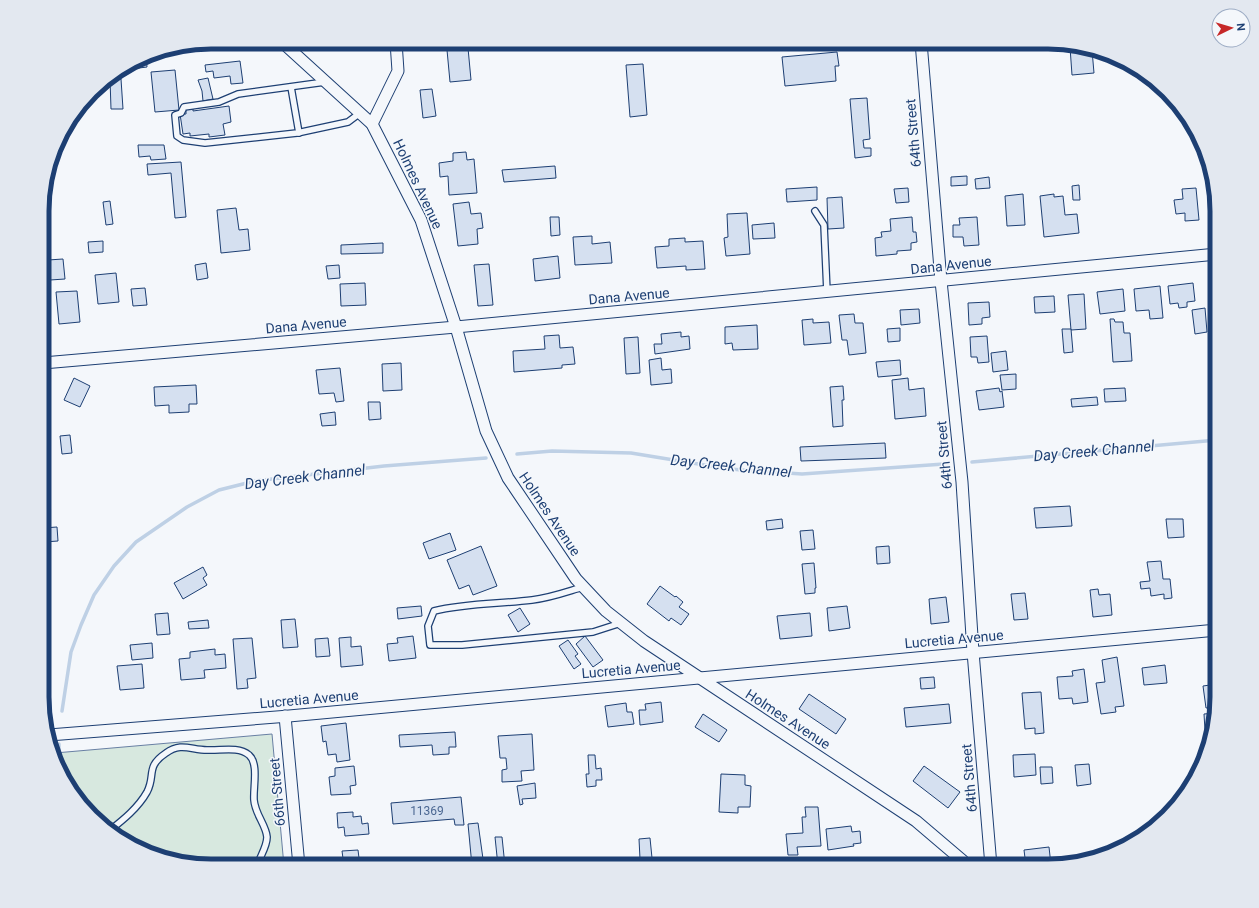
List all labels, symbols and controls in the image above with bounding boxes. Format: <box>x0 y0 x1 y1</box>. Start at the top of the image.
north arrow <box>1211 8 1251 48</box>
text: N <box>1234 23 1247 32</box>
street label: 64th Street <box>902 98 924 168</box>
street label: Holmes Avenue <box>390 136 446 232</box>
street label: Dana Avenue <box>910 253 992 277</box>
street label: Dana Avenue <box>588 284 670 308</box>
street label: Dana Avenue <box>265 313 347 337</box>
street label: 64th Street <box>933 420 955 490</box>
water label: Day Creek Channel <box>1033 437 1156 465</box>
water label: Day Creek Channel <box>670 451 793 481</box>
water label: Day Creek Channel <box>244 461 367 493</box>
street label: Holmes Avenue <box>516 469 584 559</box>
street label: Lucretia Avenue <box>904 627 1004 651</box>
street label: Lucretia Avenue <box>581 657 681 681</box>
street label: Holmes Avenue <box>743 686 833 752</box>
street label: Lucretia Avenue <box>259 687 359 711</box>
street label: 64th Street <box>958 743 980 813</box>
street label: 66th Street <box>266 757 288 827</box>
house number: 11369 <box>410 804 444 818</box>

